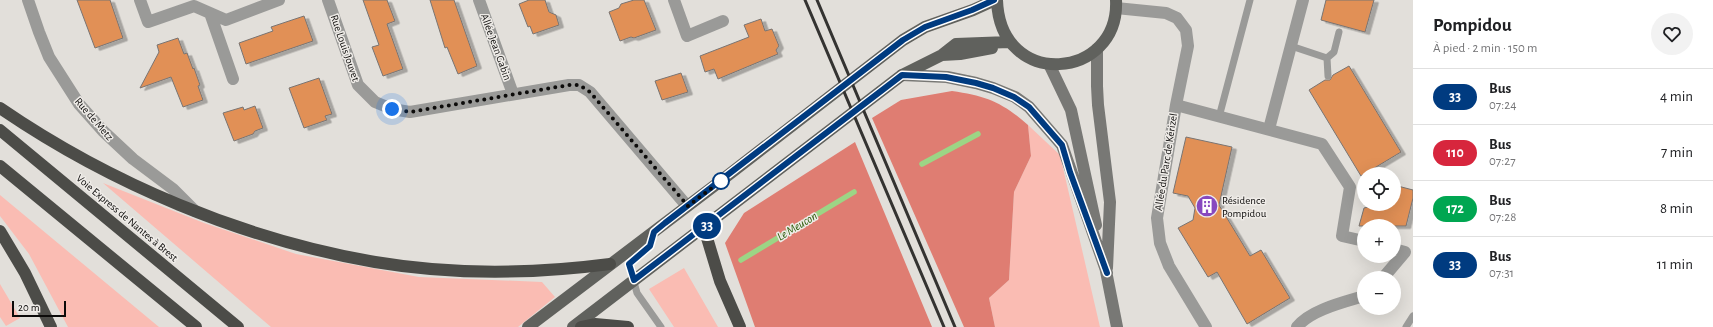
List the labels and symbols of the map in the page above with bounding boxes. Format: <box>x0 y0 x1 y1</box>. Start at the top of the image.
street label: Allée Jean Gabin <box>479 12 513 82</box>
street label: Rue Louis Jouvet <box>328 13 362 83</box>
street label: Rue de Metz <box>73 96 116 143</box>
your location <box>382 99 402 119</box>
street label: Allée du Parc de Kérizel <box>1153 112 1179 212</box>
street label: Voie Express de Nantes à Brest <box>74 172 180 264</box>
unlabelled marker <box>712 172 730 190</box>
building icon: Résidence Pompidou <box>1194 193 1220 219</box>
place label: Résidence Pompidou <box>1222 195 1267 219</box>
water label: Le Meucon <box>775 209 819 243</box>
line badge: 33 <box>689 213 725 239</box>
scale bar <box>12 299 66 318</box>

